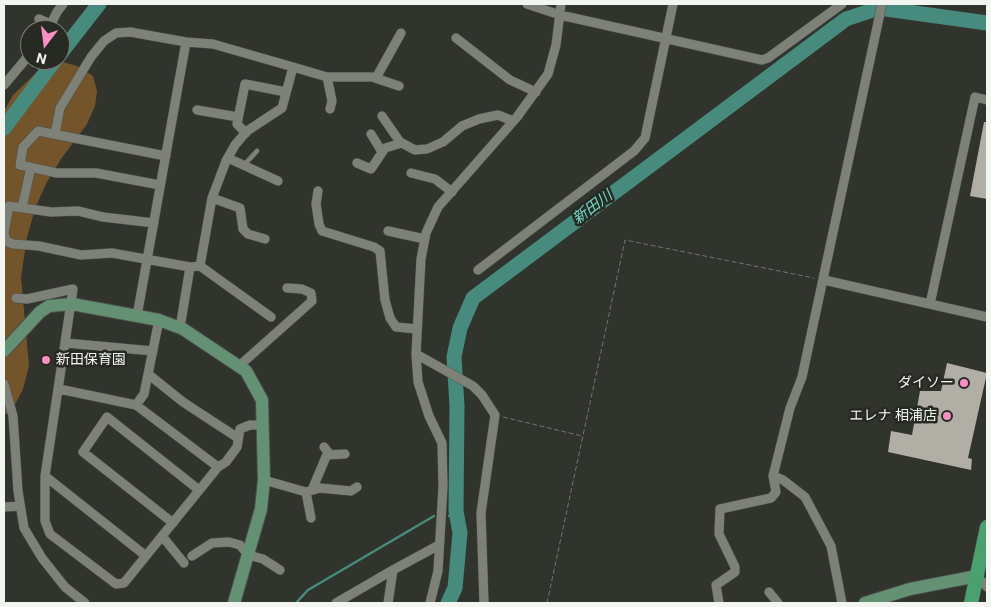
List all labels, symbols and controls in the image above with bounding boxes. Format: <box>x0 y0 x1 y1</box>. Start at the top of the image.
north arrow <box>20 20 70 70</box>
text: N <box>35 50 48 68</box>
water label: 新田川 <box>570 187 616 229</box>
place label: 新田保育園 <box>56 352 126 368</box>
marker: 新田保育園 <box>40 354 52 366</box>
place label: ダイソー <box>898 375 954 391</box>
marker: ダイソー <box>958 377 970 389</box>
place label: エレナ 相浦店 <box>850 408 937 424</box>
marker: エレナ 相浦店 <box>941 410 953 422</box>

